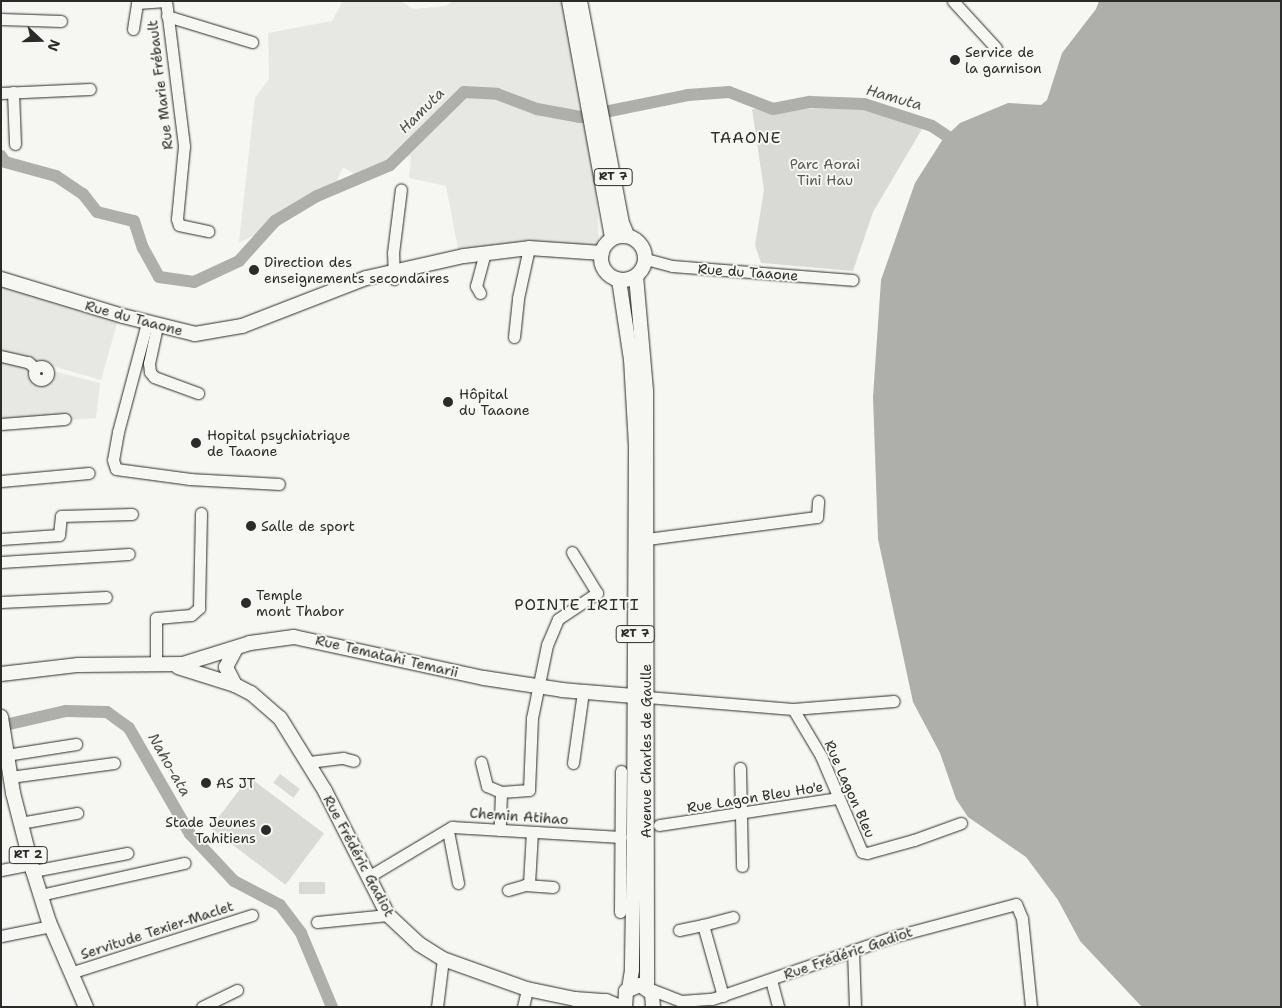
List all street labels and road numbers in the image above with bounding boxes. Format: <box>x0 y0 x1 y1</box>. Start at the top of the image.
street label: Rue Marie Frébault <box>144 19 176 151</box>
road number: RT 7 <box>593 168 633 186</box>
street label: Rue du Taaone <box>697 260 799 284</box>
street label: Rue du Taaone <box>83 297 185 339</box>
road number: RT 7 <box>615 624 655 644</box>
street label: Rue Tematahi Temarii <box>314 631 460 681</box>
street label: Avenue Charles de Gaulle <box>638 664 654 838</box>
street label: Rue Lagon Bleu <box>821 738 879 840</box>
street label: Rue Lagon Bleu Ho'e <box>686 778 824 816</box>
street label: Rue Frédéric Gadiot <box>320 792 398 920</box>
street label: Chemin Atihao <box>469 804 569 828</box>
road number: RT 2 <box>8 846 48 864</box>
street label: Servitude Texier-Maclet <box>78 897 236 963</box>
street label: Rue Frédéric Gadiot <box>781 923 915 983</box>

